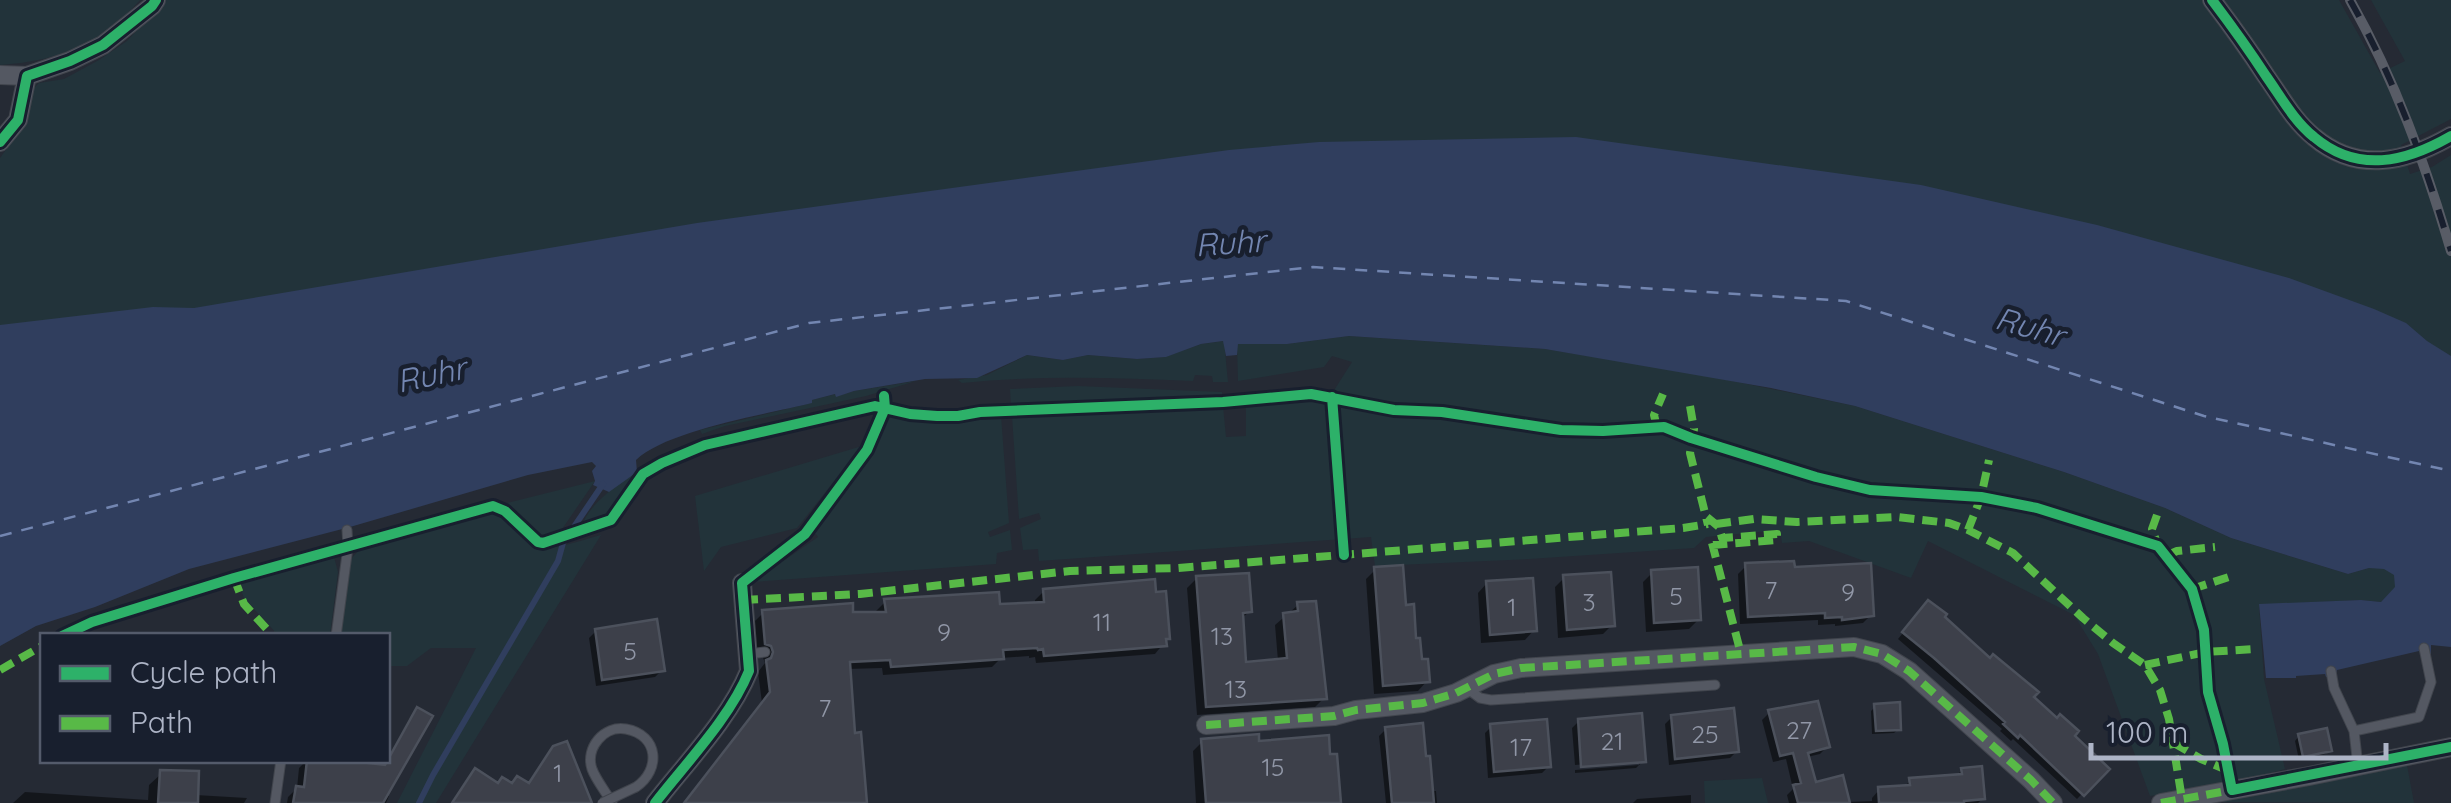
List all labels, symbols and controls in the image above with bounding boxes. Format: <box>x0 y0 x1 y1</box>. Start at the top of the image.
water label: Ruhr <box>1194 219 1270 264</box>
water label: Ruhr <box>1991 297 2073 356</box>
water label: Ruhr <box>393 346 473 401</box>
house number: 7 <box>1765 574 1778 605</box>
house number: 9 <box>1841 576 1855 607</box>
house number: 5 <box>1669 580 1683 611</box>
house number: 3 <box>1582 586 1596 617</box>
house number: 1 <box>1507 591 1517 622</box>
house number: 11 <box>1093 606 1111 637</box>
house number: 9 <box>937 616 951 647</box>
house number: 13 <box>1211 620 1233 651</box>
legend <box>40 633 390 763</box>
house number: 5 <box>623 635 637 666</box>
text: Cycle path <box>130 653 277 691</box>
house number: 13 <box>1225 673 1247 704</box>
house number: 7 <box>819 692 832 723</box>
scale bar <box>2091 698 2386 760</box>
text: Path <box>130 703 193 741</box>
text: 100 m <box>2106 713 2188 751</box>
house number: 27 <box>1786 714 1812 745</box>
house number: 25 <box>1691 718 1719 749</box>
house number: 21 <box>1600 725 1624 756</box>
house number: 17 <box>1510 731 1532 762</box>
house number: 15 <box>1262 751 1284 782</box>
house number: 1 <box>553 757 563 788</box>

